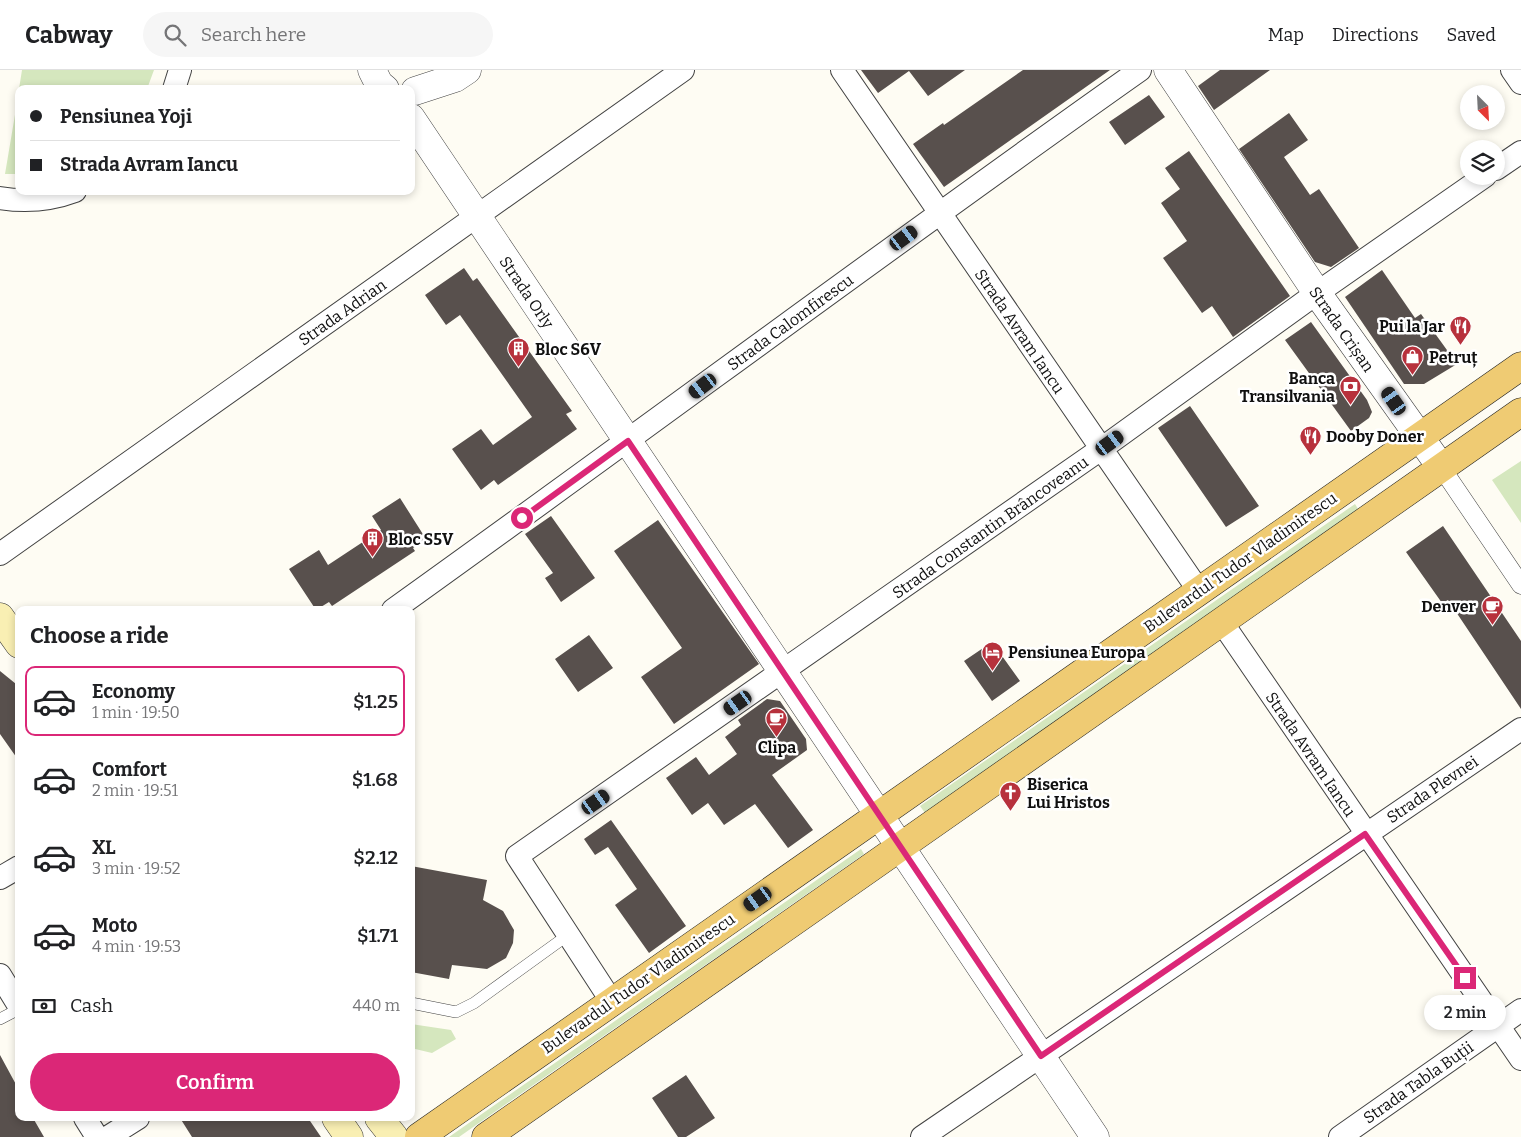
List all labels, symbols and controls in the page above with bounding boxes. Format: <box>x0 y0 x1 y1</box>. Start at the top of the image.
search box <box>143 12 493 57</box>
text: Cabway <box>25 21 113 49</box>
icon: search <box>161 21 189 49</box>
text: Search here <box>201 23 306 46</box>
text: Map <box>1268 24 1304 46</box>
text: Directions <box>1332 24 1419 46</box>
text: Saved <box>1447 24 1496 46</box>
north arrow <box>1460 85 1505 130</box>
map controls <box>1460 85 1505 185</box>
text: Pensiunea Yoji <box>60 105 192 128</box>
button: layers <box>1460 140 1505 185</box>
text: Strada Avram Iancu <box>60 153 238 176</box>
car <box>887 223 920 253</box>
street label: Strada Orly <box>496 253 558 332</box>
street label: Strada Avram Iancu <box>971 265 1068 397</box>
street label: Strada Calomfirescu <box>724 270 857 374</box>
street label: Strada Adrian <box>295 275 390 350</box>
street label: Strada Crișan <box>1304 283 1378 376</box>
restaurant icon: Pui la Jar <box>1449 314 1473 345</box>
place label: Pui la Jar <box>1379 317 1445 336</box>
building icon: Bloc S6V <box>507 337 531 368</box>
place label: Bloc S6V <box>535 340 602 359</box>
shop icon: Petruț <box>1401 345 1425 376</box>
place label: Petruț <box>1429 348 1478 368</box>
place label: Banca Transilvania <box>1240 369 1335 406</box>
car <box>686 371 719 401</box>
bank icon: Banca Transilvania <box>1339 375 1363 406</box>
car <box>1379 384 1408 418</box>
restaurant icon: Dooby Doner <box>1298 424 1322 455</box>
place label: Dooby Doner <box>1326 427 1424 446</box>
car <box>1093 428 1126 458</box>
street label: Strada Constantin Brâncoveanu <box>889 452 1092 603</box>
street label: Bulevardul Tudor Vladimirescu <box>1140 488 1340 636</box>
route start <box>511 507 533 529</box>
building icon: Bloc S5V <box>360 527 384 558</box>
place label: Bloc S5V <box>388 530 454 549</box>
cafe icon: Denver <box>1480 594 1504 625</box>
place label: Denver <box>1421 597 1476 616</box>
text: Choose a ride <box>30 622 169 649</box>
hotel icon: Pensiunea Europa <box>980 640 1004 671</box>
place label: Pensiunea Europa <box>1008 643 1146 662</box>
icon: car <box>32 679 77 724</box>
text: Economy <box>92 680 175 703</box>
car <box>721 688 754 718</box>
street label: Strada Avram Iancu <box>1262 688 1359 820</box>
text: $1.25 <box>353 690 398 713</box>
text: 1 min · 19:50 <box>92 703 180 722</box>
cafe icon: Clipa <box>765 706 789 737</box>
place label: Clipa <box>758 738 796 757</box>
street label: Strada Plevnei <box>1383 752 1482 827</box>
icon: car <box>32 757 77 802</box>
text: Comfort <box>92 758 167 781</box>
text: $1.68 <box>352 768 398 791</box>
place label: Biserica Lui Hristos <box>1027 775 1110 812</box>
text: 2 min · 19:51 <box>92 781 178 800</box>
church icon: Biserica Lui Hristos <box>999 781 1023 812</box>
car <box>579 787 612 817</box>
icon: car <box>32 835 77 880</box>
text: XL <box>92 836 116 859</box>
text: $2.12 <box>353 846 398 869</box>
text: 3 min · 19:52 <box>92 859 181 878</box>
car <box>741 884 774 914</box>
street label: Bulevardul Tudor Vladimirescu <box>538 909 738 1057</box>
icon: car <box>32 913 77 958</box>
text: Moto <box>92 914 138 937</box>
text: $1.71 <box>357 924 398 947</box>
text: 4 min · 19:53 <box>92 937 181 956</box>
route end <box>1454 967 1476 989</box>
icon: cash <box>30 992 58 1020</box>
text: Cash <box>70 994 113 1017</box>
text: 440 m <box>353 996 400 1015</box>
callout: 2 min <box>1424 996 1506 1030</box>
text: 2 min <box>1444 1003 1486 1022</box>
street label: Strada Tabla Buții <box>1360 1037 1478 1128</box>
button: Confirm <box>30 1053 400 1111</box>

